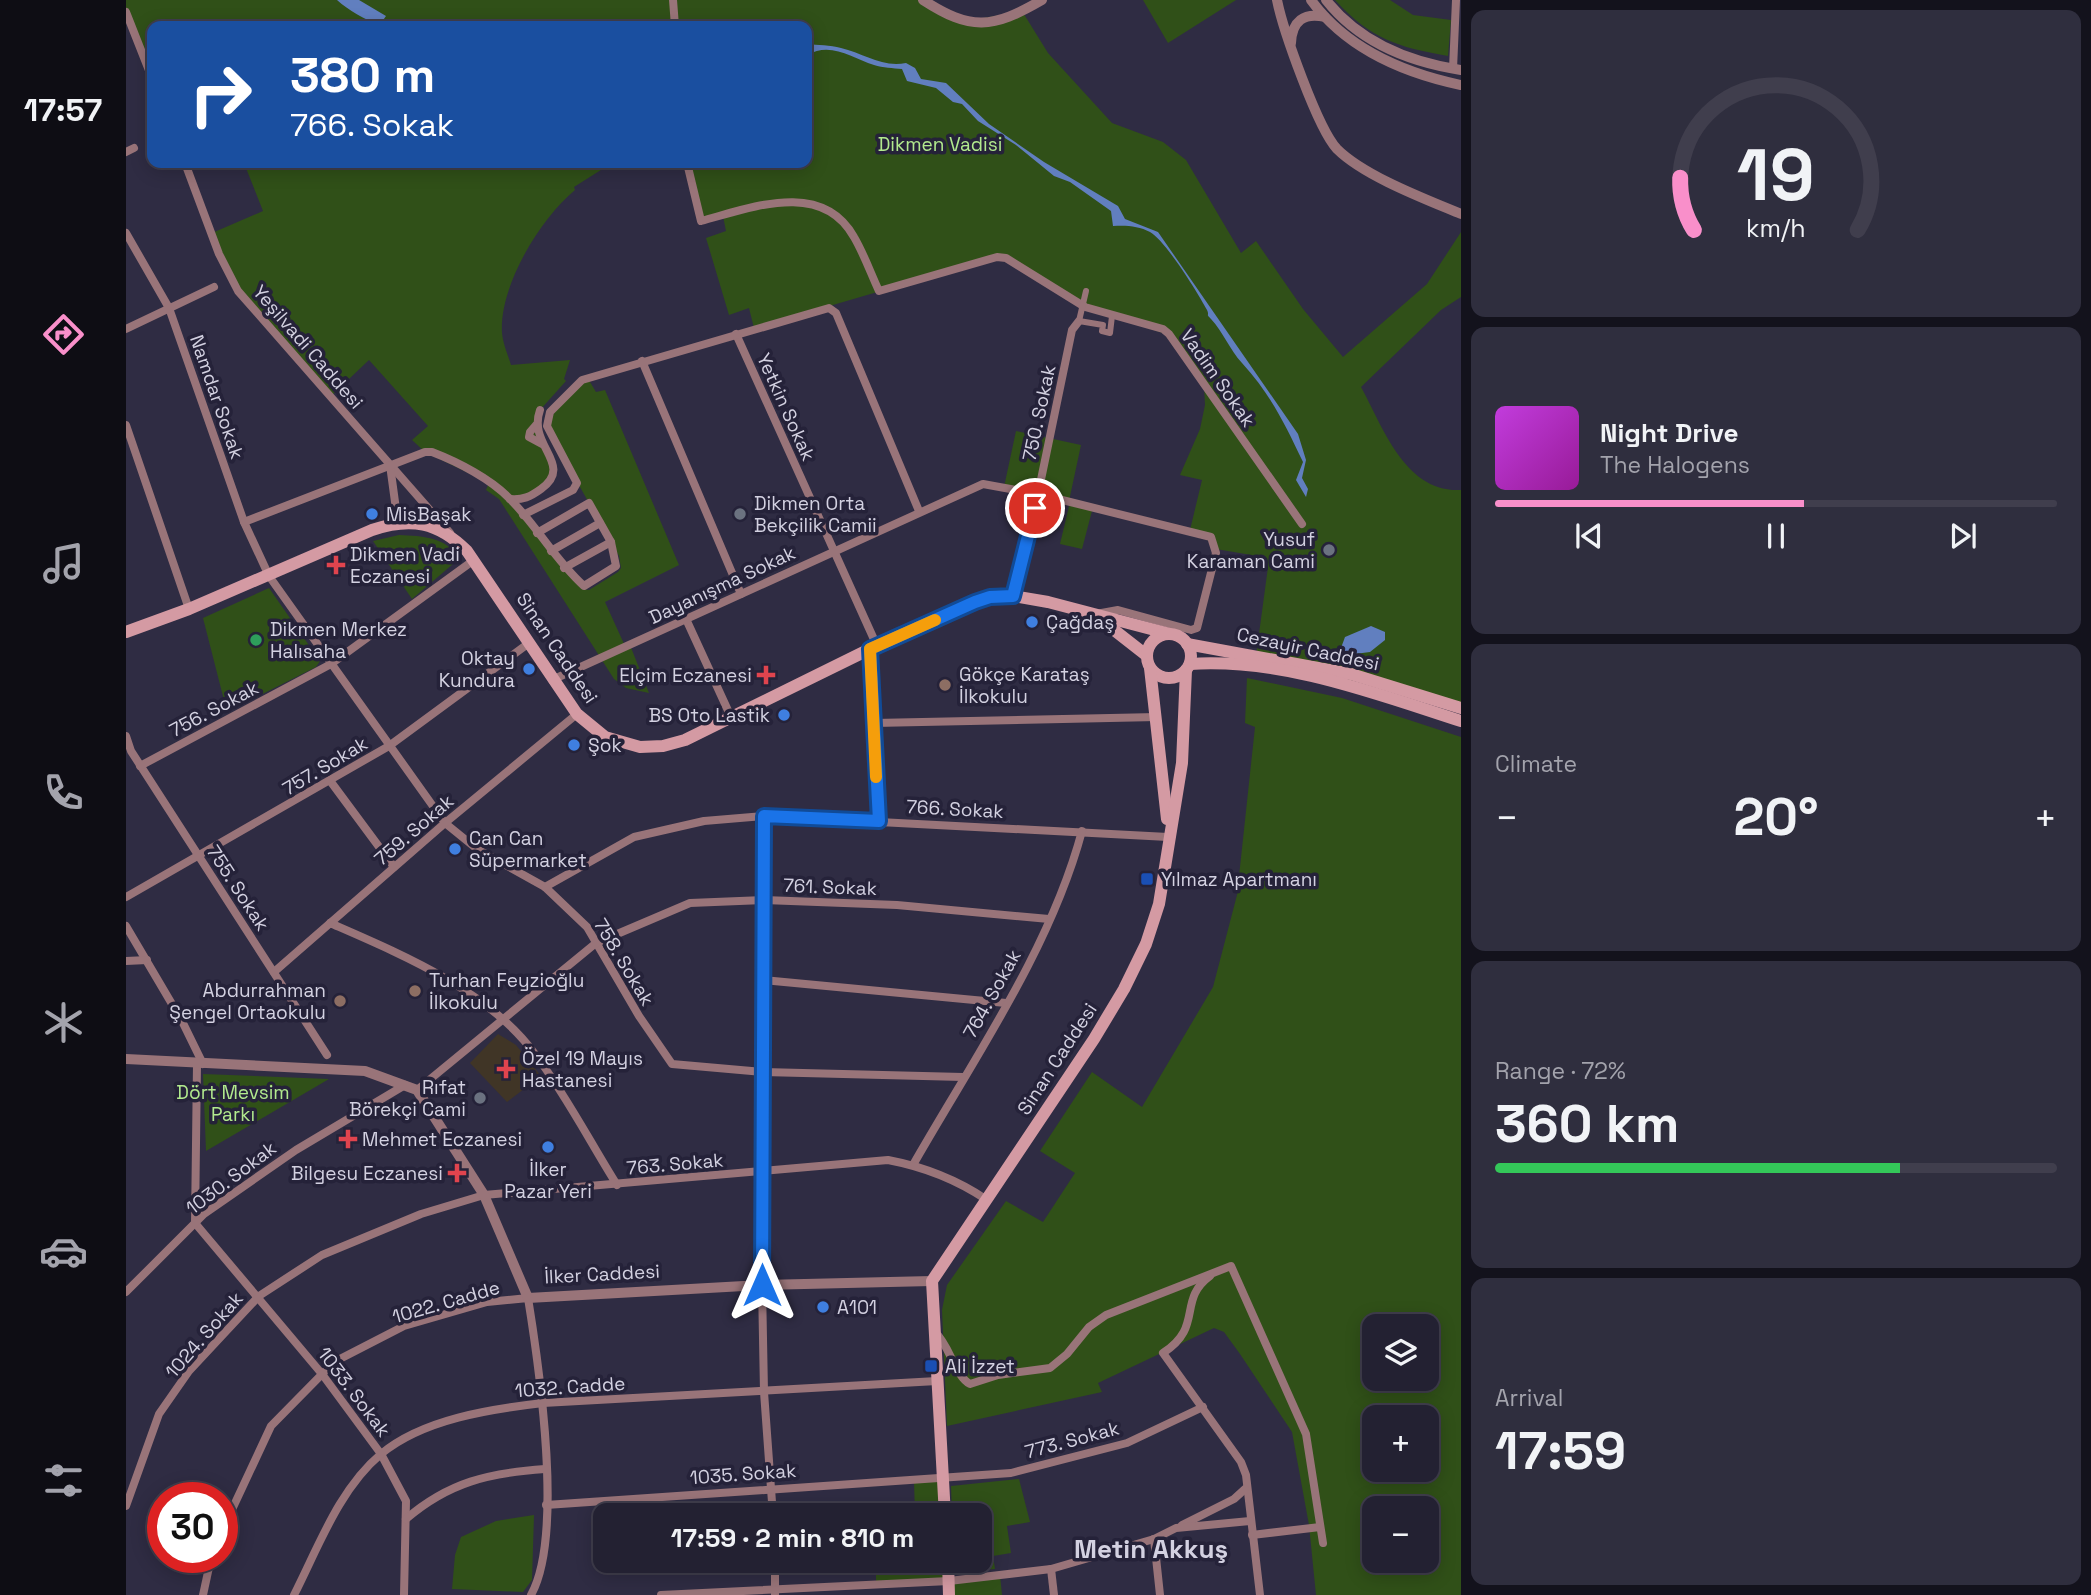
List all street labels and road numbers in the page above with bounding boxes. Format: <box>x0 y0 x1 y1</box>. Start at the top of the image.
street label: Yeşilvadi Caddesi <box>247 280 369 414</box>
street label: Vadim Sokak <box>1175 324 1261 432</box>
street label: Namdar Sokak <box>184 332 250 462</box>
street label: Yetkin Sokak <box>751 349 821 465</box>
street label: 750. Sokak <box>1017 363 1061 463</box>
street label: Dayanışma Sokak <box>645 540 799 630</box>
street label: Sinan Caddesi <box>511 588 603 708</box>
street label: Cezayir Caddesi <box>1234 622 1382 676</box>
street label: 756. Sokak <box>165 675 263 743</box>
street label: 757. Sokak <box>278 731 372 801</box>
street label: 759. Sokak <box>369 789 459 871</box>
street label: 766. Sokak <box>906 794 1004 824</box>
street label: 755. Sokak <box>201 840 275 936</box>
street label: 761. Sokak <box>783 873 877 901</box>
street label: 758. Sokak <box>588 914 660 1010</box>
street label: 764. Sokak <box>957 945 1027 1043</box>
street label: Sinan Caddesi <box>1011 998 1103 1120</box>
street label: 1030. Sokak <box>181 1136 281 1220</box>
street label: 763. Sokak <box>625 1147 725 1181</box>
street label: İlker Caddesi <box>544 1258 660 1290</box>
street label: 1022. Cadde <box>389 1275 503 1329</box>
street label: 1024. Sokak <box>160 1287 248 1383</box>
street label: 1033. Sokak <box>312 1342 396 1442</box>
street label: 1032. Cadde <box>514 1371 626 1403</box>
street label: 773. Sokak <box>1022 1415 1122 1465</box>
street label: 1035. Sokak <box>689 1458 797 1490</box>

